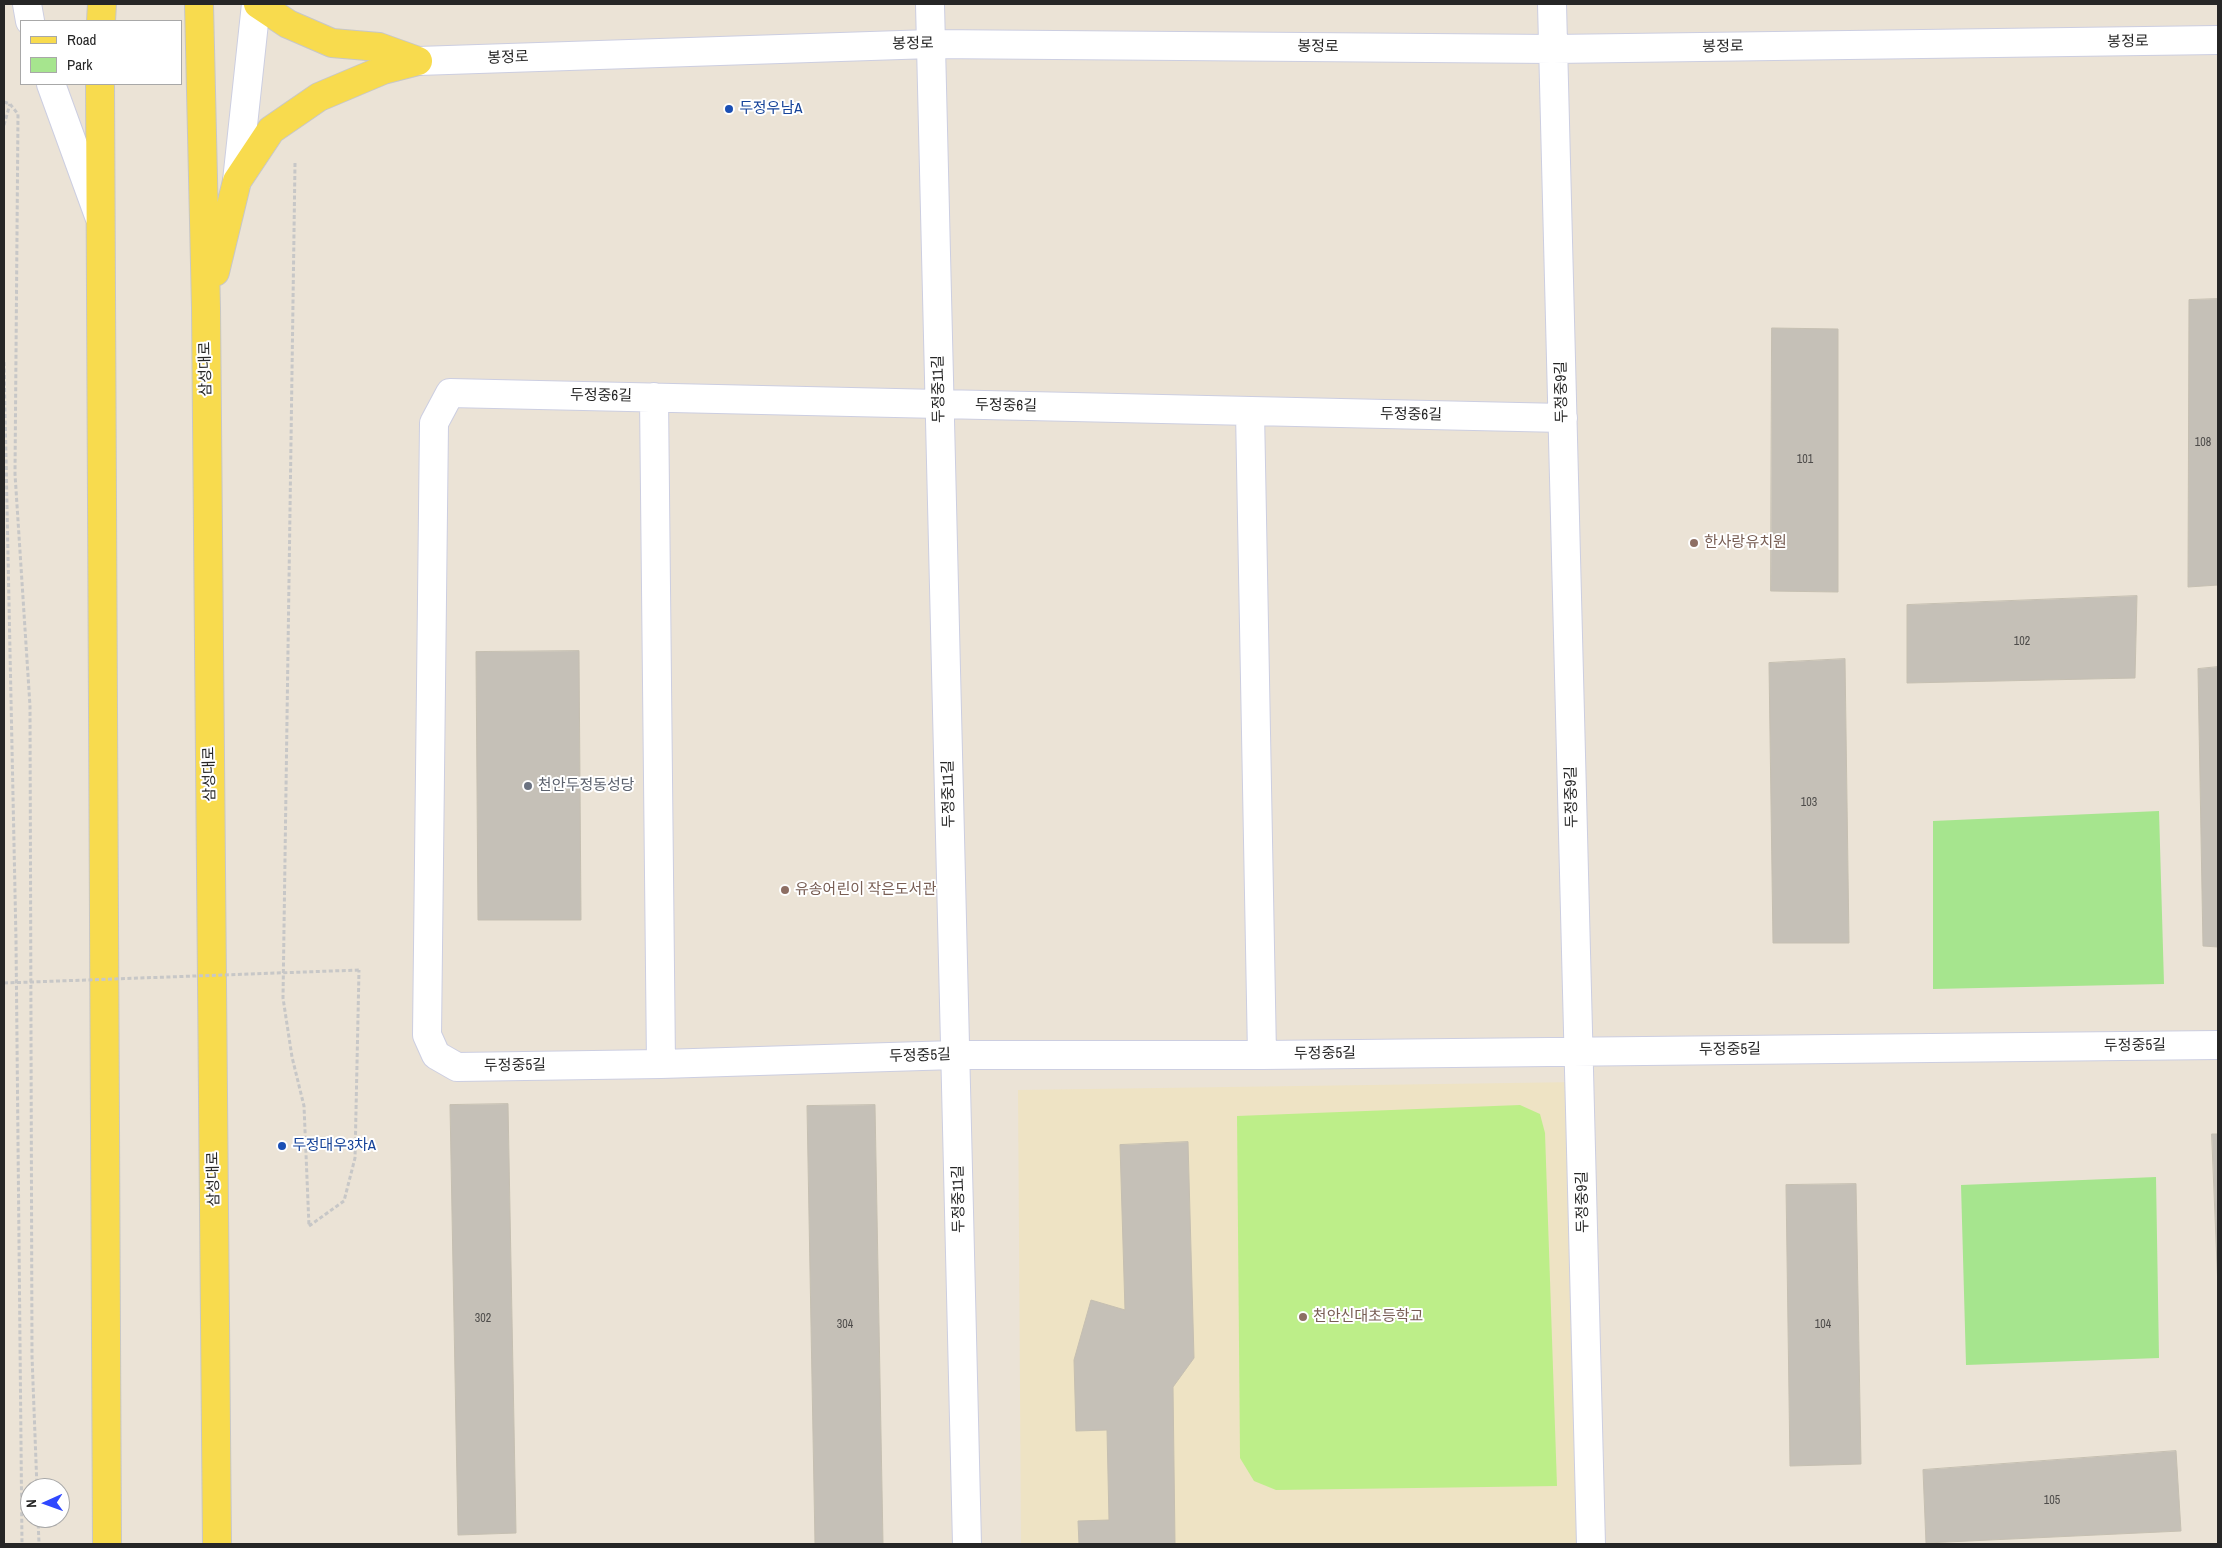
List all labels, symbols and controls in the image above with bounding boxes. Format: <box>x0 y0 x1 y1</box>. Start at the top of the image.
legend <box>20 20 182 85</box>
text: Road <box>67 29 96 50</box>
street label: 봉정로 <box>2107 33 2149 51</box>
street label: 봉정로 <box>892 35 934 53</box>
street label: 봉정로 <box>1297 38 1339 56</box>
street label: 봉정로 <box>1702 38 1744 56</box>
street label: 봉정로 <box>487 48 529 68</box>
text: Park <box>67 54 92 75</box>
place label: 두정우남A <box>739 100 802 118</box>
marker: 두정우남A <box>723 103 735 115</box>
street label: 삼성대로 <box>197 341 215 397</box>
street label: 두정중11길 <box>929 355 949 423</box>
street label: 두정중9길 <box>1552 361 1572 423</box>
street label: 두정중6길 <box>570 386 632 406</box>
street label: 두정중6길 <box>975 396 1037 416</box>
street label: 두정중6길 <box>1380 405 1442 425</box>
house number: 108 <box>2195 436 2211 450</box>
house number: 101 <box>1797 453 1813 467</box>
place label: 한사랑유치원 <box>1704 534 1787 552</box>
marker: 한사랑유치원 <box>1688 537 1700 549</box>
house number: 102 <box>2014 635 2030 649</box>
street label: 삼성대로 <box>201 746 219 802</box>
street label: 두정중11길 <box>939 760 959 828</box>
street label: 두정중9길 <box>1562 766 1582 828</box>
place label: 천안두정동성당 <box>538 777 635 795</box>
marker: 천안두정동성당 <box>522 780 534 792</box>
house number: 103 <box>1801 796 1817 810</box>
place label: 유송어린이 작은도서관 <box>795 881 936 899</box>
marker: 유송어린이 작은도서관 <box>779 884 791 896</box>
street label: 두정중5길 <box>2104 1036 2166 1056</box>
street label: 두정중5길 <box>1699 1040 1761 1060</box>
street label: 두정중5길 <box>1294 1044 1356 1064</box>
street label: 두정중5길 <box>889 1046 951 1066</box>
street label: 두정중5길 <box>484 1056 546 1076</box>
place label: 두정대우3차A <box>292 1137 376 1155</box>
marker: 두정대우3차A <box>276 1140 288 1152</box>
street label: 삼성대로 <box>205 1151 223 1207</box>
street label: 두정중11길 <box>949 1165 969 1233</box>
street label: 두정중9길 <box>1573 1171 1593 1233</box>
place label: 천안신대초등학교 <box>1313 1308 1423 1326</box>
marker: 천안신대초등학교 <box>1297 1311 1309 1323</box>
house number: 302 <box>475 1312 491 1326</box>
house number: 304 <box>837 1318 853 1332</box>
house number: 104 <box>1815 1318 1831 1332</box>
north arrow <box>20 1478 70 1528</box>
house number: 105 <box>2044 1494 2060 1508</box>
text: N <box>22 1499 40 1508</box>

